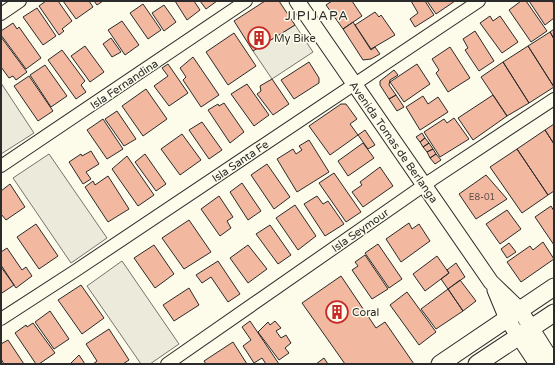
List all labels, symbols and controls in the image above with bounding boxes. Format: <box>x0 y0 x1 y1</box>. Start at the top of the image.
district label: JIPIJAPA <box>285 8 349 24</box>
building icon: My Bike <box>246 25 272 51</box>
place label: My Bike <box>274 32 316 45</box>
street label: Isla Fernandina <box>88 57 161 112</box>
street label: Avenida Tomas de Berlanga <box>347 79 441 205</box>
street label: Isla Santa Fe <box>210 138 271 185</box>
house number: E8-01 <box>469 192 495 203</box>
street label: Isla Seymour <box>329 206 392 255</box>
building icon: Coral <box>324 299 350 325</box>
place label: Coral <box>352 306 379 319</box>

